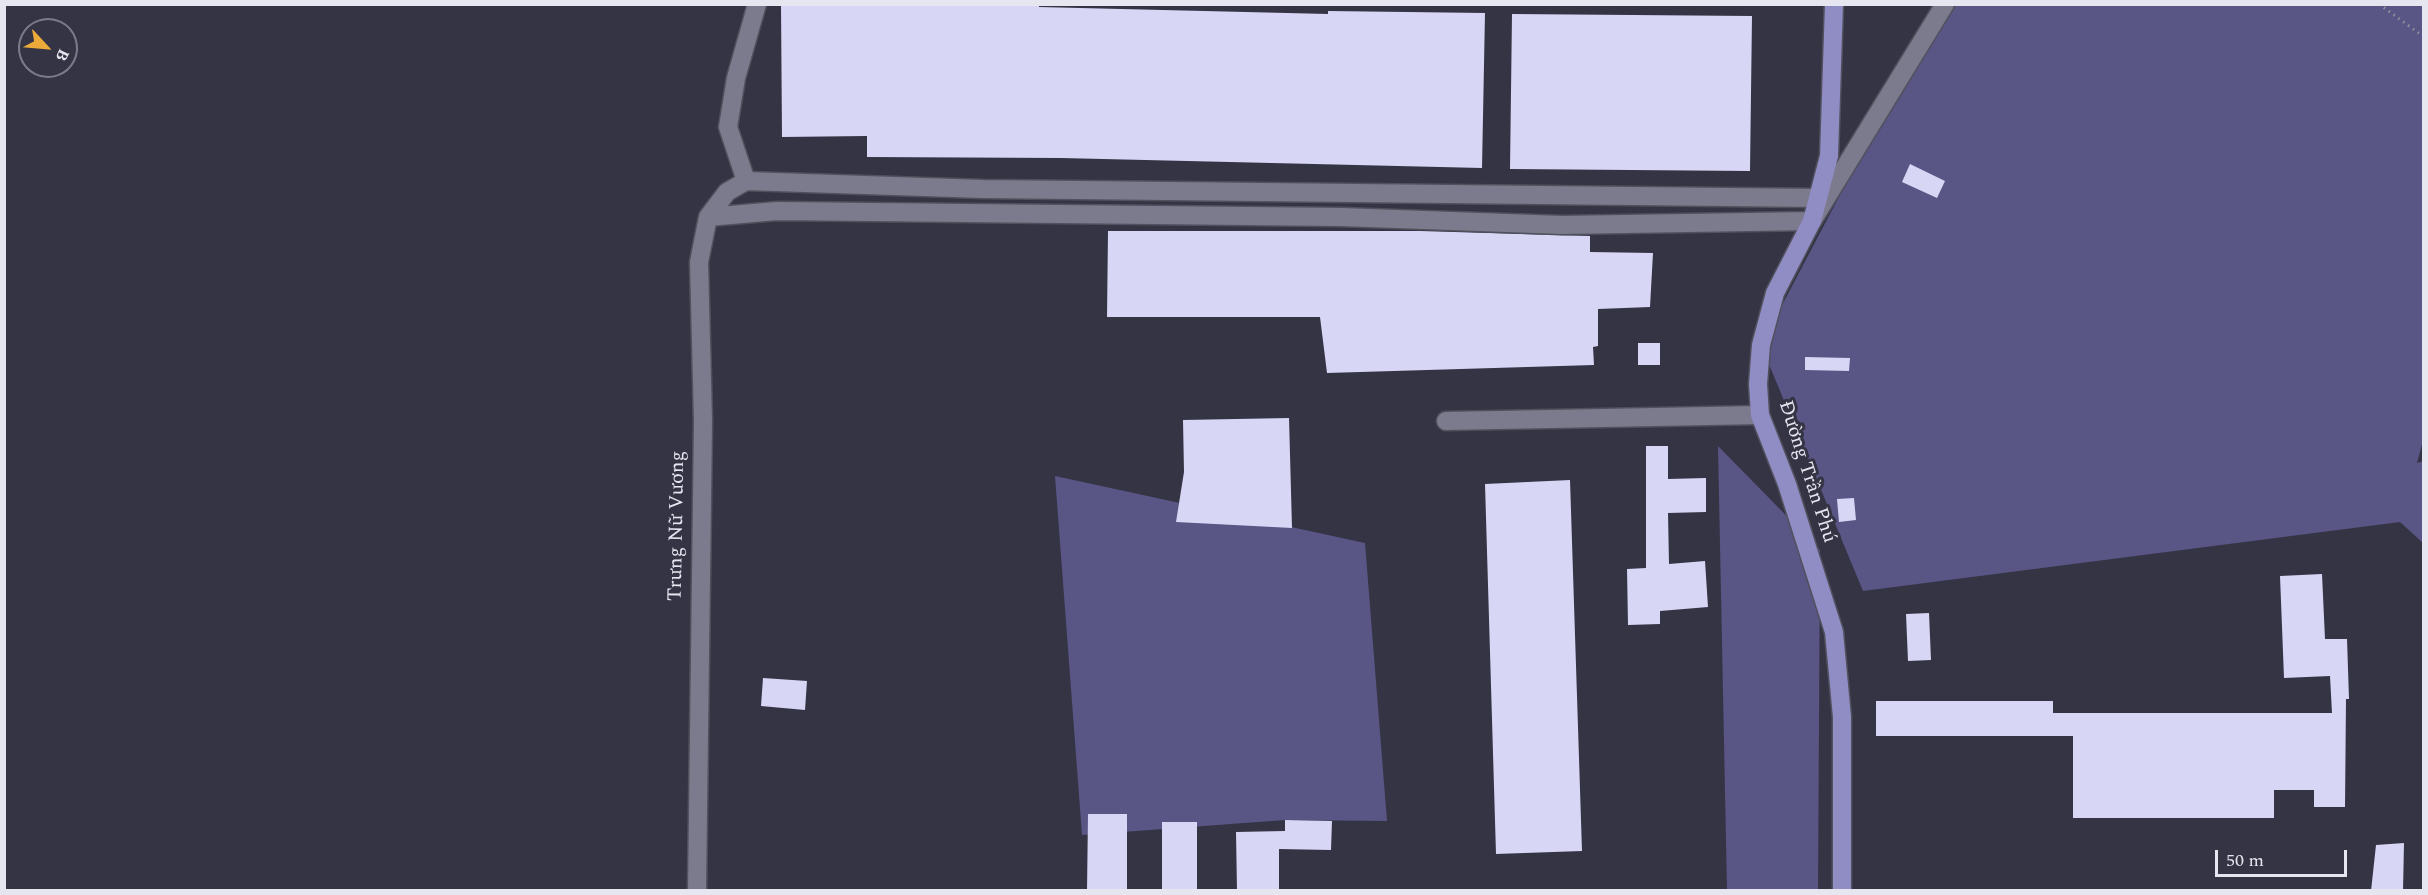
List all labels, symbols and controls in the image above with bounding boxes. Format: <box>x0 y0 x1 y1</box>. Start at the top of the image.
north arrow <box>18 18 78 78</box>
text: B <box>49 45 76 65</box>
street label: Đường Trần Phú <box>1772 398 1840 546</box>
street label: Trưng Nữ Vương <box>665 451 691 601</box>
scale bar <box>2218 838 2350 876</box>
text: 50 m <box>2226 847 2264 874</box>

